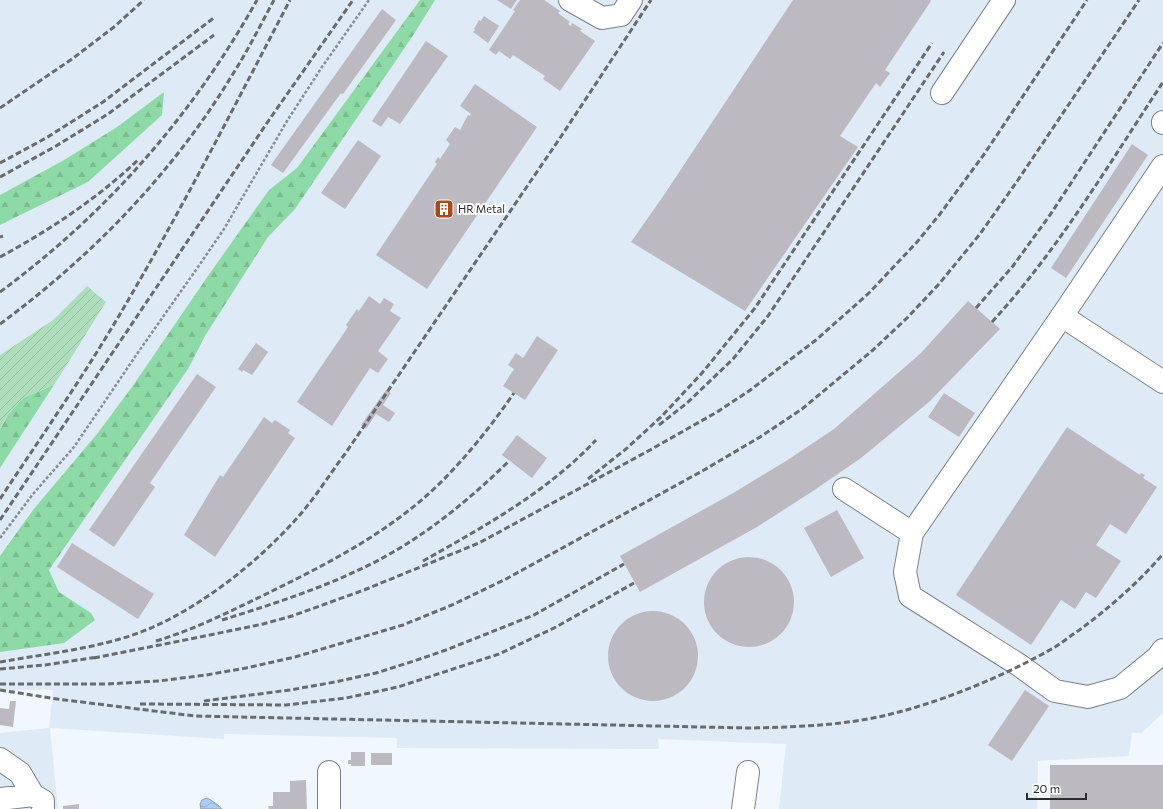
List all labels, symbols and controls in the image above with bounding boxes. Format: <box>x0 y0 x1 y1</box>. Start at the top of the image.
building icon: HR Metal <box>433 198 455 220</box>
place label: HR Metal <box>458 202 505 215</box>
scale bar <box>1027 775 1086 801</box>
text: 20 m <box>1033 781 1060 795</box>

